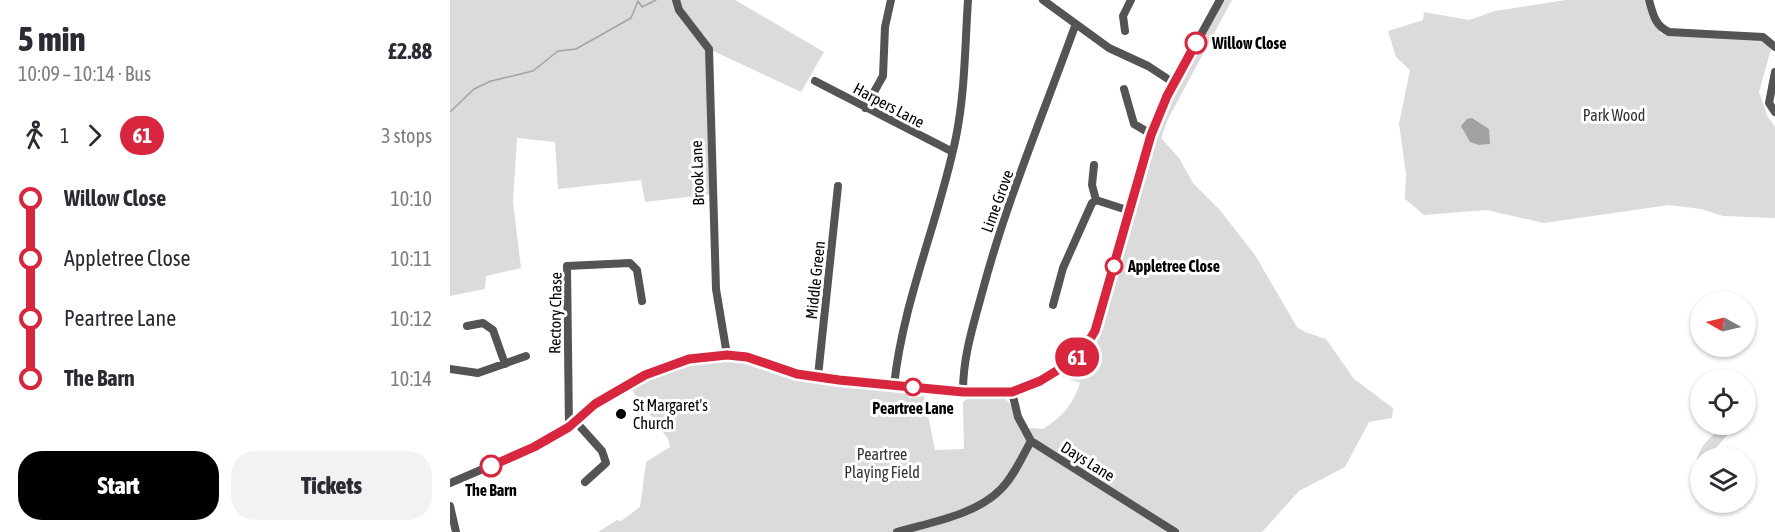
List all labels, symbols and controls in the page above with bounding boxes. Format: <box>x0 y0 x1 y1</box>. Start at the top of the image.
text: 5 min <box>18 20 85 58</box>
marker: Willow Close <box>1185 32 1207 54</box>
place label: Willow Close <box>1211 34 1286 52</box>
text: £2.88 <box>388 38 432 64</box>
text: 10:09 – 10:14 · Bus <box>18 62 151 85</box>
street label: Harpers Lane <box>850 79 927 132</box>
park label: Park Wood <box>1583 106 1645 124</box>
icon: walk <box>18 119 51 152</box>
icon: forward <box>78 119 111 152</box>
text: 61 <box>132 123 152 147</box>
text: 1 <box>60 124 69 147</box>
text: 3 stops <box>381 124 432 147</box>
street label: Brook Lane <box>687 140 707 206</box>
street label: Lime Grove <box>977 167 1017 235</box>
text: Willow Close <box>64 185 166 211</box>
text: 10:10 <box>390 187 432 210</box>
street label: Middle Green <box>802 240 828 320</box>
text: Appletree Close <box>64 245 191 271</box>
text: 10:11 <box>390 247 432 270</box>
marker: Appletree Close <box>1105 257 1123 275</box>
place label: Appletree Close <box>1127 257 1220 275</box>
street label: Rectory Chase <box>545 272 566 354</box>
north arrow <box>1690 291 1756 357</box>
map controls <box>1690 291 1756 513</box>
text: Peartree Lane <box>64 305 176 331</box>
text: 10:12 <box>390 307 432 330</box>
line badge: 61 <box>1050 338 1104 376</box>
text: 61 <box>1067 345 1087 369</box>
text: The Barn <box>64 365 135 391</box>
text: 10:14 <box>390 367 432 390</box>
button: locate <box>1690 369 1756 435</box>
marker: Peartree Lane <box>904 378 922 396</box>
place label: St Margaret's Church <box>633 396 708 432</box>
place label: Peartree Lane <box>872 399 954 417</box>
marker: St Margaret's Church <box>614 407 628 421</box>
street label: Days Lane <box>1057 438 1118 485</box>
park label: Peartree Playing Field <box>844 445 920 482</box>
button: layers <box>1690 447 1756 513</box>
button: Start <box>18 451 219 520</box>
button: Tickets <box>231 451 432 520</box>
marker: The Barn <box>480 455 502 477</box>
place label: The Barn <box>465 481 517 499</box>

